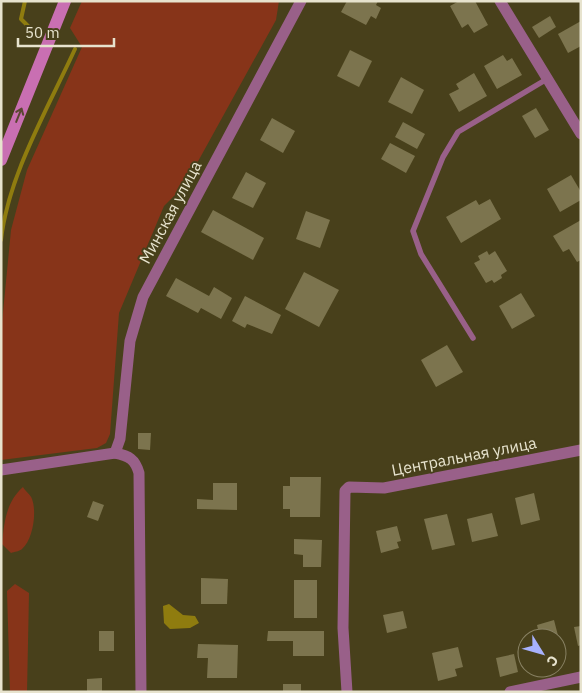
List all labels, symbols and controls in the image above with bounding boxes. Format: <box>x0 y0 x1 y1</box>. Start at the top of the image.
scale bar <box>18 15 114 47</box>
text: 50 m <box>25 23 60 42</box>
one-way arrow <box>15 108 25 123</box>
street label: Минская улица <box>134 157 206 267</box>
street label: Центральная улица <box>390 432 539 480</box>
north arrow <box>517 628 567 678</box>
text: С <box>542 652 562 670</box>

